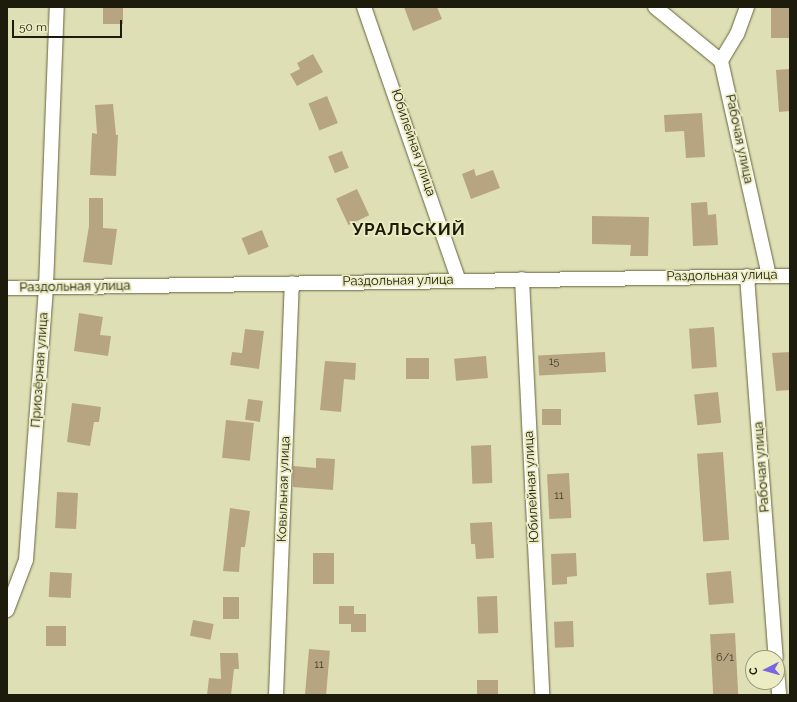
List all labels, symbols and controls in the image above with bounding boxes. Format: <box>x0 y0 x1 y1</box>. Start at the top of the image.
scale bar <box>14 12 124 38</box>
text: 50 m <box>19 20 47 34</box>
street label: Юбилейная улица <box>387 87 439 199</box>
street label: Рабочая улица <box>722 93 756 185</box>
district label: УРАЛЬСКИЙ <box>352 220 466 240</box>
street label: Раздольная улица <box>666 267 778 285</box>
street label: Раздольная улица <box>342 272 454 290</box>
street label: Раздольная улица <box>19 278 131 296</box>
street label: Приозёрная улица <box>28 312 52 428</box>
house number: 15 <box>549 355 559 369</box>
street label: Рабочая улица <box>751 421 773 513</box>
street label: Юбилейная улица <box>521 430 543 544</box>
street label: Ковыльная улица <box>274 435 294 543</box>
house number: 11 <box>554 489 564 503</box>
north arrow <box>745 650 785 690</box>
house number: 6/1 <box>716 651 734 665</box>
house number: 11 <box>314 658 324 672</box>
text: С <box>747 667 760 676</box>

